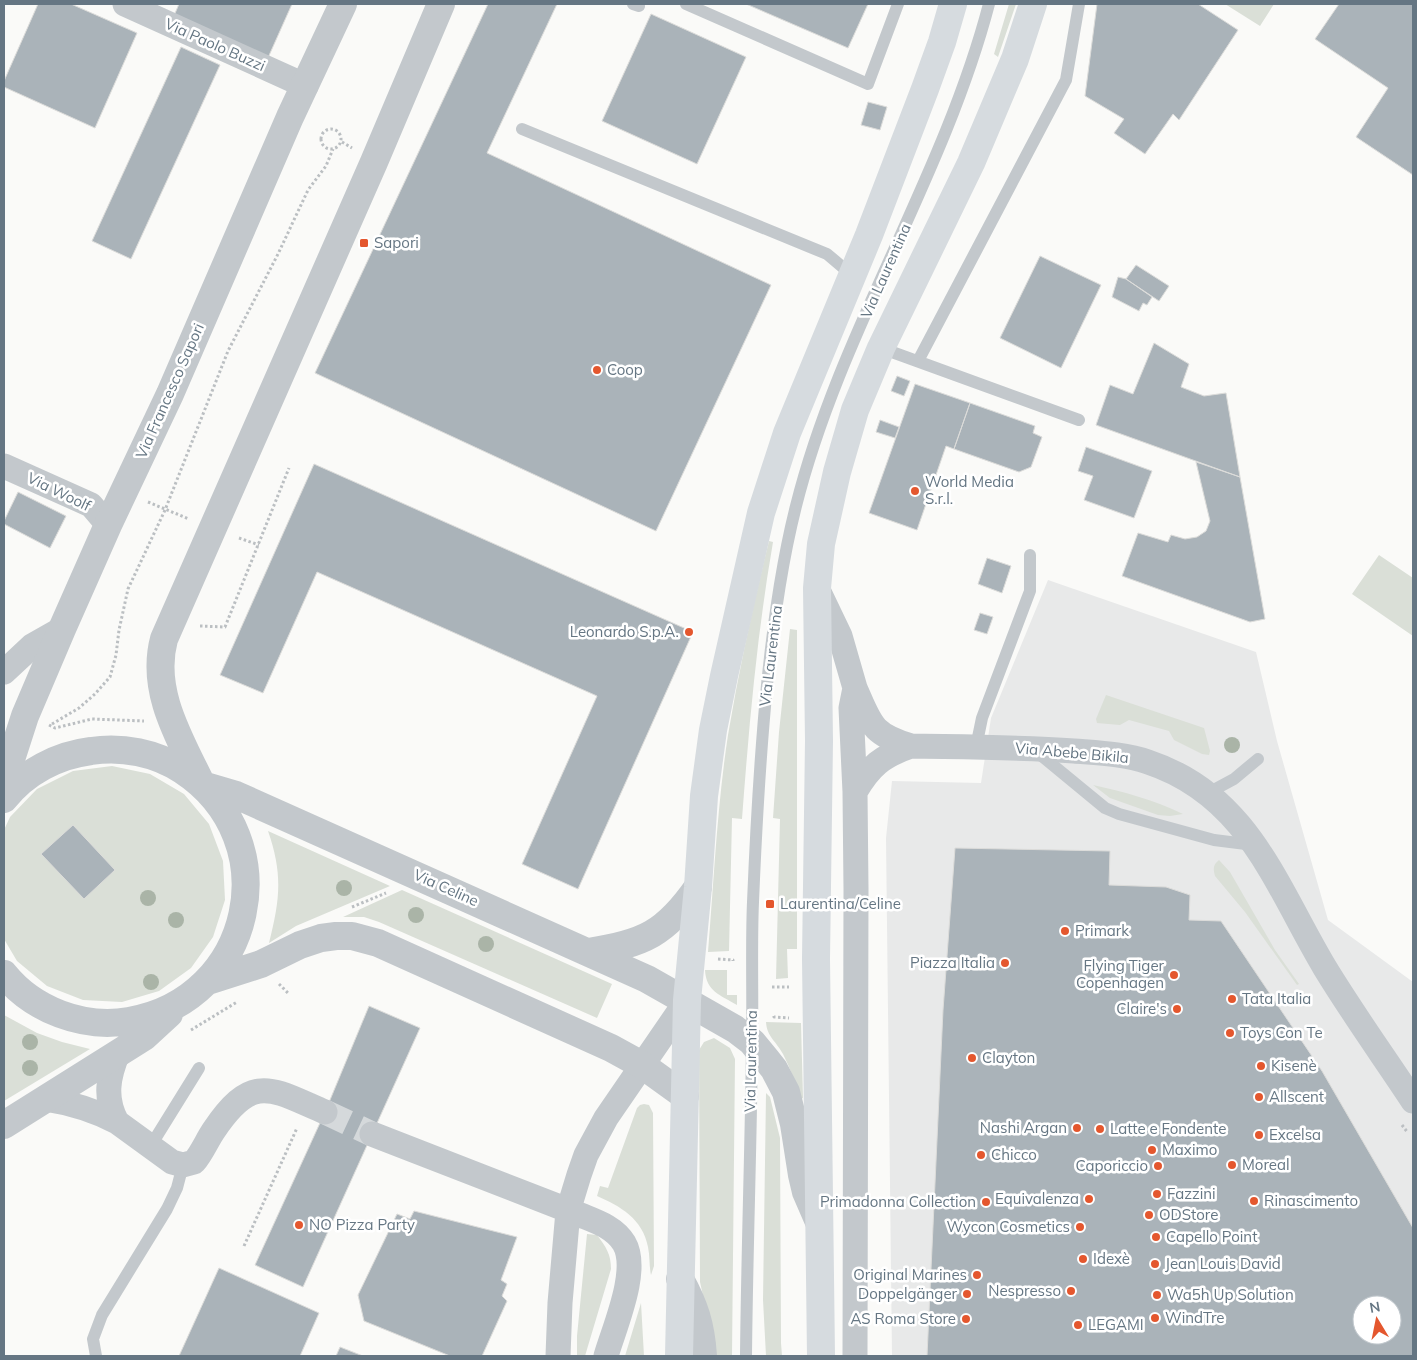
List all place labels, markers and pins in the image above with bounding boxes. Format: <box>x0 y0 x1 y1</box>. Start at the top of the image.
place label: Sapori <box>374 233 419 252</box>
marker: Sapori <box>358 237 370 249</box>
place label: Coop <box>607 360 643 379</box>
marker: Coop <box>591 364 603 376</box>
place label: World Media S.r.l. <box>925 472 1014 508</box>
marker: World Media S.r.l. <box>909 485 921 497</box>
place label: Leonardo S.p.A. <box>570 622 679 641</box>
marker: Leonardo S.p.A. <box>683 626 695 638</box>
place label: Laurentina/Celine <box>780 894 901 913</box>
marker: Laurentina/Celine <box>764 898 776 910</box>
place label: Primark <box>1075 921 1129 940</box>
marker: Primark <box>1059 925 1071 937</box>
place label: Piazza Italia <box>910 953 995 972</box>
place label: Flying Tiger Copenhagen <box>1076 956 1165 992</box>
marker: Piazza Italia <box>999 957 1011 969</box>
marker: Flying Tiger Copenhagen <box>1168 969 1180 981</box>
place label: Tata Italia <box>1242 989 1311 1008</box>
marker: Tata Italia <box>1226 993 1238 1005</box>
place label: Claire's <box>1116 999 1167 1018</box>
marker: Claire's <box>1171 1003 1183 1015</box>
place label: Toys Con Te <box>1240 1023 1323 1042</box>
marker: Toys Con Te <box>1224 1027 1236 1039</box>
place label: Clayton <box>982 1048 1035 1067</box>
marker: Clayton <box>966 1052 978 1064</box>
place label: Kisenè <box>1271 1056 1317 1075</box>
marker: Kisenè <box>1255 1060 1267 1072</box>
place label: Allscent <box>1269 1087 1324 1106</box>
marker: Allscent <box>1253 1091 1265 1103</box>
place label: Nashi Argan <box>980 1118 1067 1137</box>
place label: Latte e Fondente <box>1110 1119 1226 1138</box>
marker: Nashi Argan <box>1071 1122 1083 1134</box>
marker: Latte e Fondente <box>1094 1123 1106 1135</box>
place label: Excelsa <box>1269 1125 1321 1144</box>
marker: Excelsa <box>1253 1129 1265 1141</box>
place label: Maximo <box>1162 1140 1217 1159</box>
marker: Maximo <box>1146 1144 1158 1156</box>
place label: Chicco <box>991 1145 1037 1164</box>
marker: Chicco <box>975 1149 987 1161</box>
place label: Moreal <box>1242 1155 1290 1174</box>
place label: Caporiccio <box>1076 1156 1148 1175</box>
marker: Moreal <box>1226 1159 1238 1171</box>
marker: Caporiccio <box>1152 1160 1164 1172</box>
place label: Fazzini <box>1167 1184 1216 1203</box>
marker: Fazzini <box>1151 1188 1163 1200</box>
place label: Equivalenza <box>995 1189 1079 1208</box>
place label: Rinascimento <box>1264 1191 1358 1210</box>
place label: Primadonna Collection <box>820 1192 976 1211</box>
marker: Equivalenza <box>1083 1193 1095 1205</box>
marker: Rinascimento <box>1248 1195 1260 1207</box>
marker: Primadonna Collection <box>980 1196 992 1208</box>
place label: ODStore <box>1159 1205 1218 1224</box>
marker: ODStore <box>1143 1209 1155 1221</box>
place label: NO Pizza Party <box>309 1215 415 1234</box>
place label: Wycon Cosmetics <box>947 1217 1070 1236</box>
marker: NO Pizza Party <box>293 1219 305 1231</box>
marker: Wycon Cosmetics <box>1074 1221 1086 1233</box>
place label: Capello Point <box>1166 1227 1257 1246</box>
marker: Capello Point <box>1150 1231 1162 1243</box>
place label: Idexè <box>1093 1249 1130 1268</box>
marker: Idexè <box>1077 1253 1089 1265</box>
place label: Jean Louis David <box>1165 1254 1281 1273</box>
marker: Jean Louis David <box>1149 1258 1161 1270</box>
place label: Original Marines <box>853 1265 967 1284</box>
marker: Original Marines <box>971 1269 983 1281</box>
place label: Nespresso <box>988 1281 1061 1300</box>
place label: Doppelgänger <box>858 1284 958 1303</box>
marker: Nespresso <box>1065 1285 1077 1297</box>
place label: Wa5h Up Solution <box>1167 1285 1294 1304</box>
marker: Doppelgänger <box>961 1288 973 1300</box>
marker: Wa5h Up Solution <box>1151 1289 1163 1301</box>
place label: WindTre <box>1165 1308 1224 1327</box>
place label: AS Roma Store <box>850 1309 956 1328</box>
marker: WindTre <box>1149 1312 1161 1324</box>
marker: AS Roma Store <box>960 1313 972 1325</box>
place label: LEGAMI <box>1088 1315 1144 1334</box>
marker: LEGAMI <box>1072 1319 1084 1331</box>

